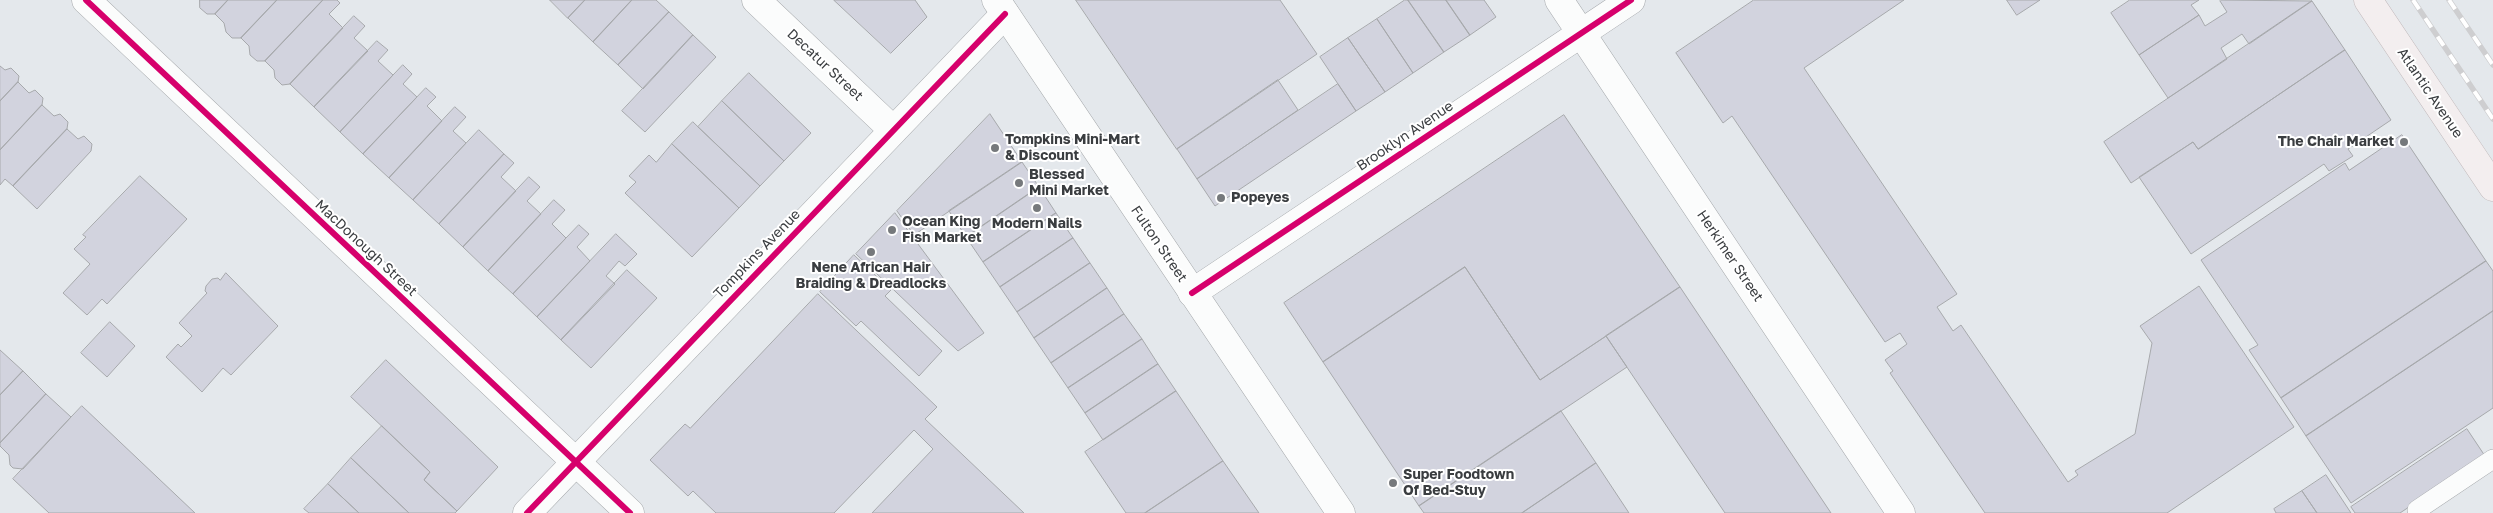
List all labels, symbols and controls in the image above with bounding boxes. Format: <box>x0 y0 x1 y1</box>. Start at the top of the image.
street label: Decatur Street <box>784 26 866 104</box>
street label: Atlantic Avenue <box>2394 45 2466 141</box>
street label: Brooklyn Avenue <box>1353 97 1457 175</box>
place label: Tompkins Mini-Mart & Discount <box>1005 132 1140 164</box>
place label: The Chair Market <box>2278 134 2394 150</box>
marker: The Chair Market <box>2398 136 2410 148</box>
marker: Tompkins Mini-Mart & Discount <box>989 142 1001 154</box>
place label: Blessed Mini Market <box>1029 167 1109 200</box>
marker: Blessed Mini Market <box>1013 177 1025 189</box>
place label: Popeyes <box>1231 190 1289 206</box>
marker: Popeyes <box>1215 192 1227 204</box>
street label: MacDonough Street <box>311 196 421 300</box>
marker: Modern Nails <box>1031 202 1043 214</box>
street label: Fulton Street <box>1127 203 1191 285</box>
street label: Tompkins Avenue <box>710 206 804 302</box>
street label: Herkimer Street <box>1693 207 1767 305</box>
place label: Ocean King Fish Market <box>902 214 982 246</box>
place label: Modern Nails <box>992 216 1082 232</box>
marker: Ocean King Fish Market <box>886 224 898 236</box>
marker: Nene African Hair Braiding & Dreadlocks <box>865 246 877 258</box>
place label: Nene African Hair Braiding & Dreadlocks <box>796 260 946 292</box>
place label: Super Foodtown Of Bed-Stuy <box>1403 467 1514 500</box>
marker: Super Foodtown Of Bed-Stuy <box>1387 477 1399 489</box>

